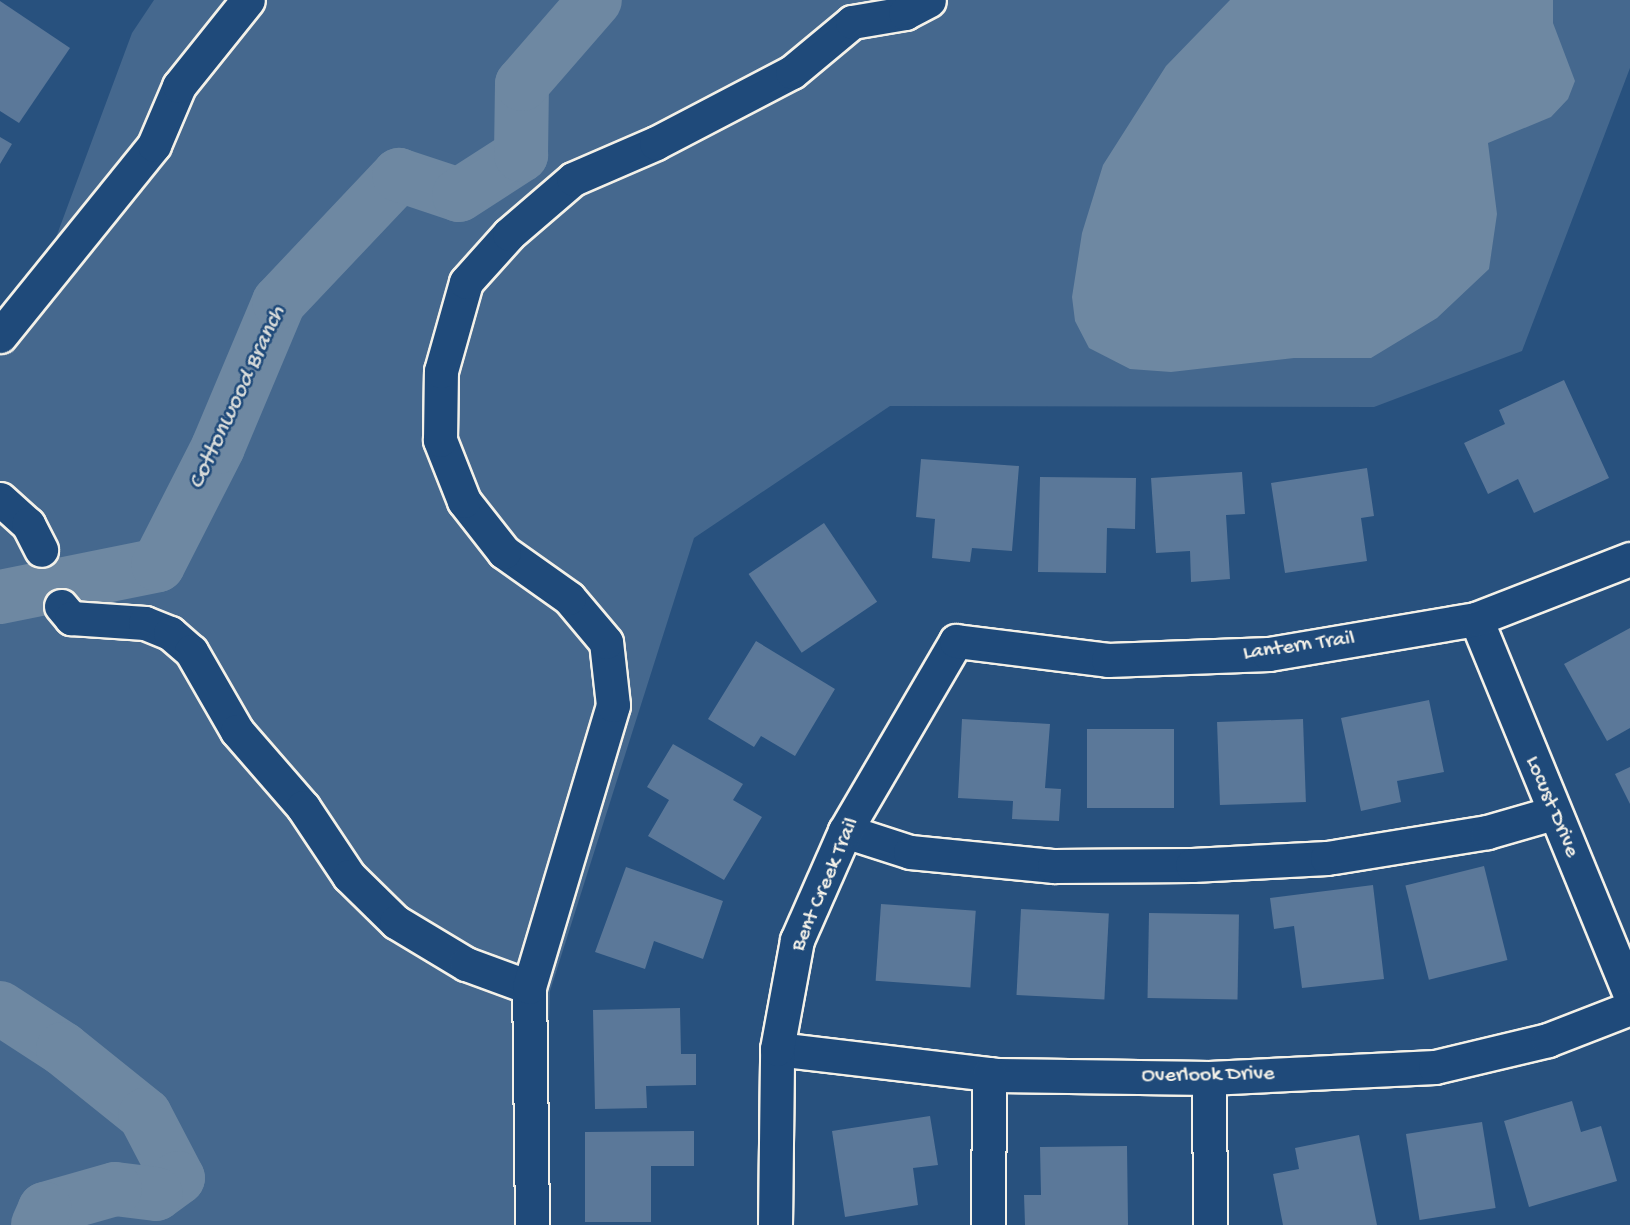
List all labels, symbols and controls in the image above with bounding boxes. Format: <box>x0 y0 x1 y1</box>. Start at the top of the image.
water label: Cottonwood Branch <box>183 302 293 494</box>
street label: Lantern Trail <box>1241 626 1357 668</box>
street label: Locust Drive <box>1518 752 1584 862</box>
street label: Bent Creek Trail <box>786 814 866 956</box>
street label: Overlook Drive <box>1141 1062 1275 1090</box>

